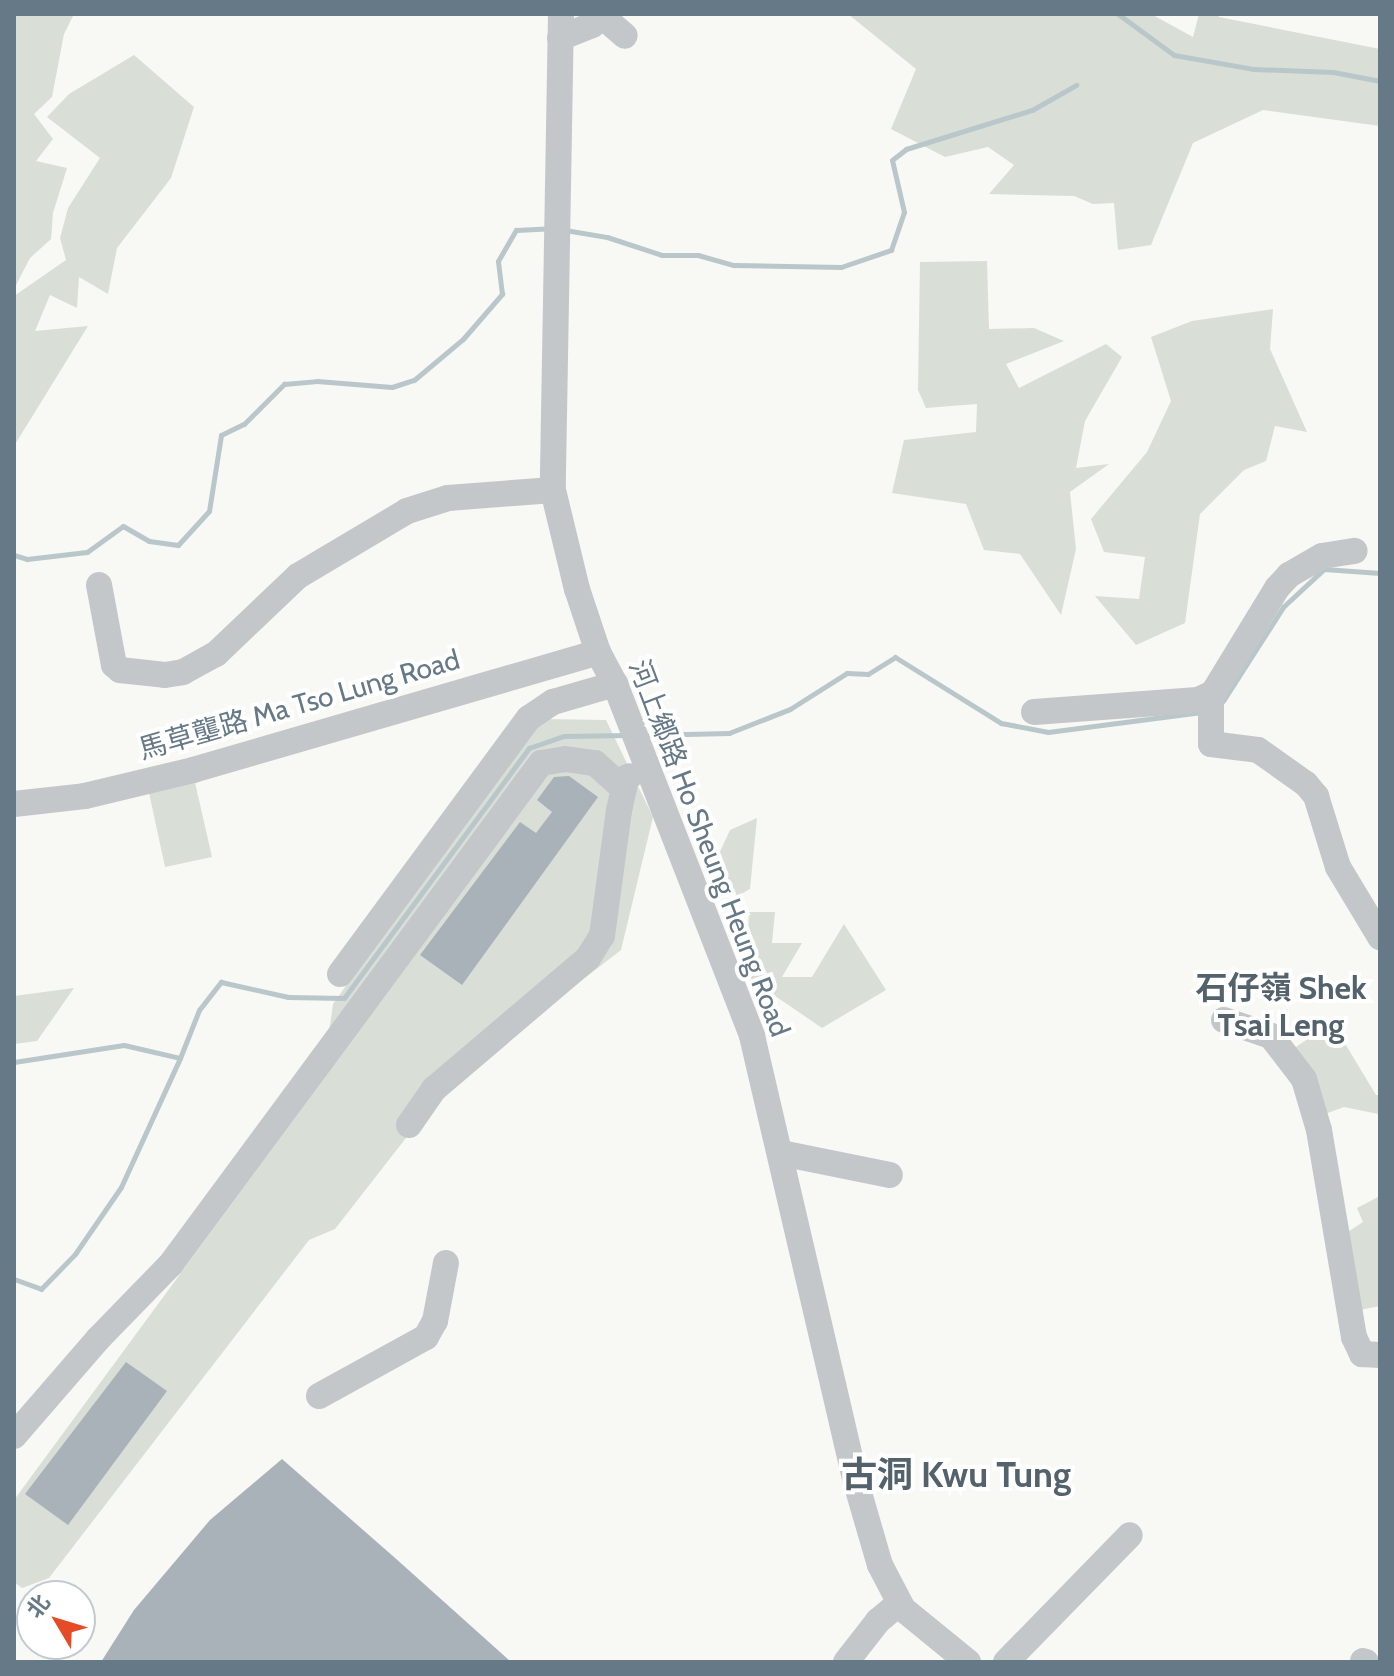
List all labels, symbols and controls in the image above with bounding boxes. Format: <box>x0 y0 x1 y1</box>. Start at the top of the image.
street label: 馬草壟路 Ma Tso Lung Road <box>135 642 463 766</box>
street label: 河上鄉路 Ho Sheung Heung Road <box>623 655 797 1041</box>
district label: 石仔嶺 Shek Tsai Leng <box>1195 970 1367 1045</box>
district label: 古洞 Kwu Tung <box>841 1453 1071 1497</box>
north arrow <box>16 1580 96 1660</box>
text: 北 <box>21 1589 56 1623</box>

